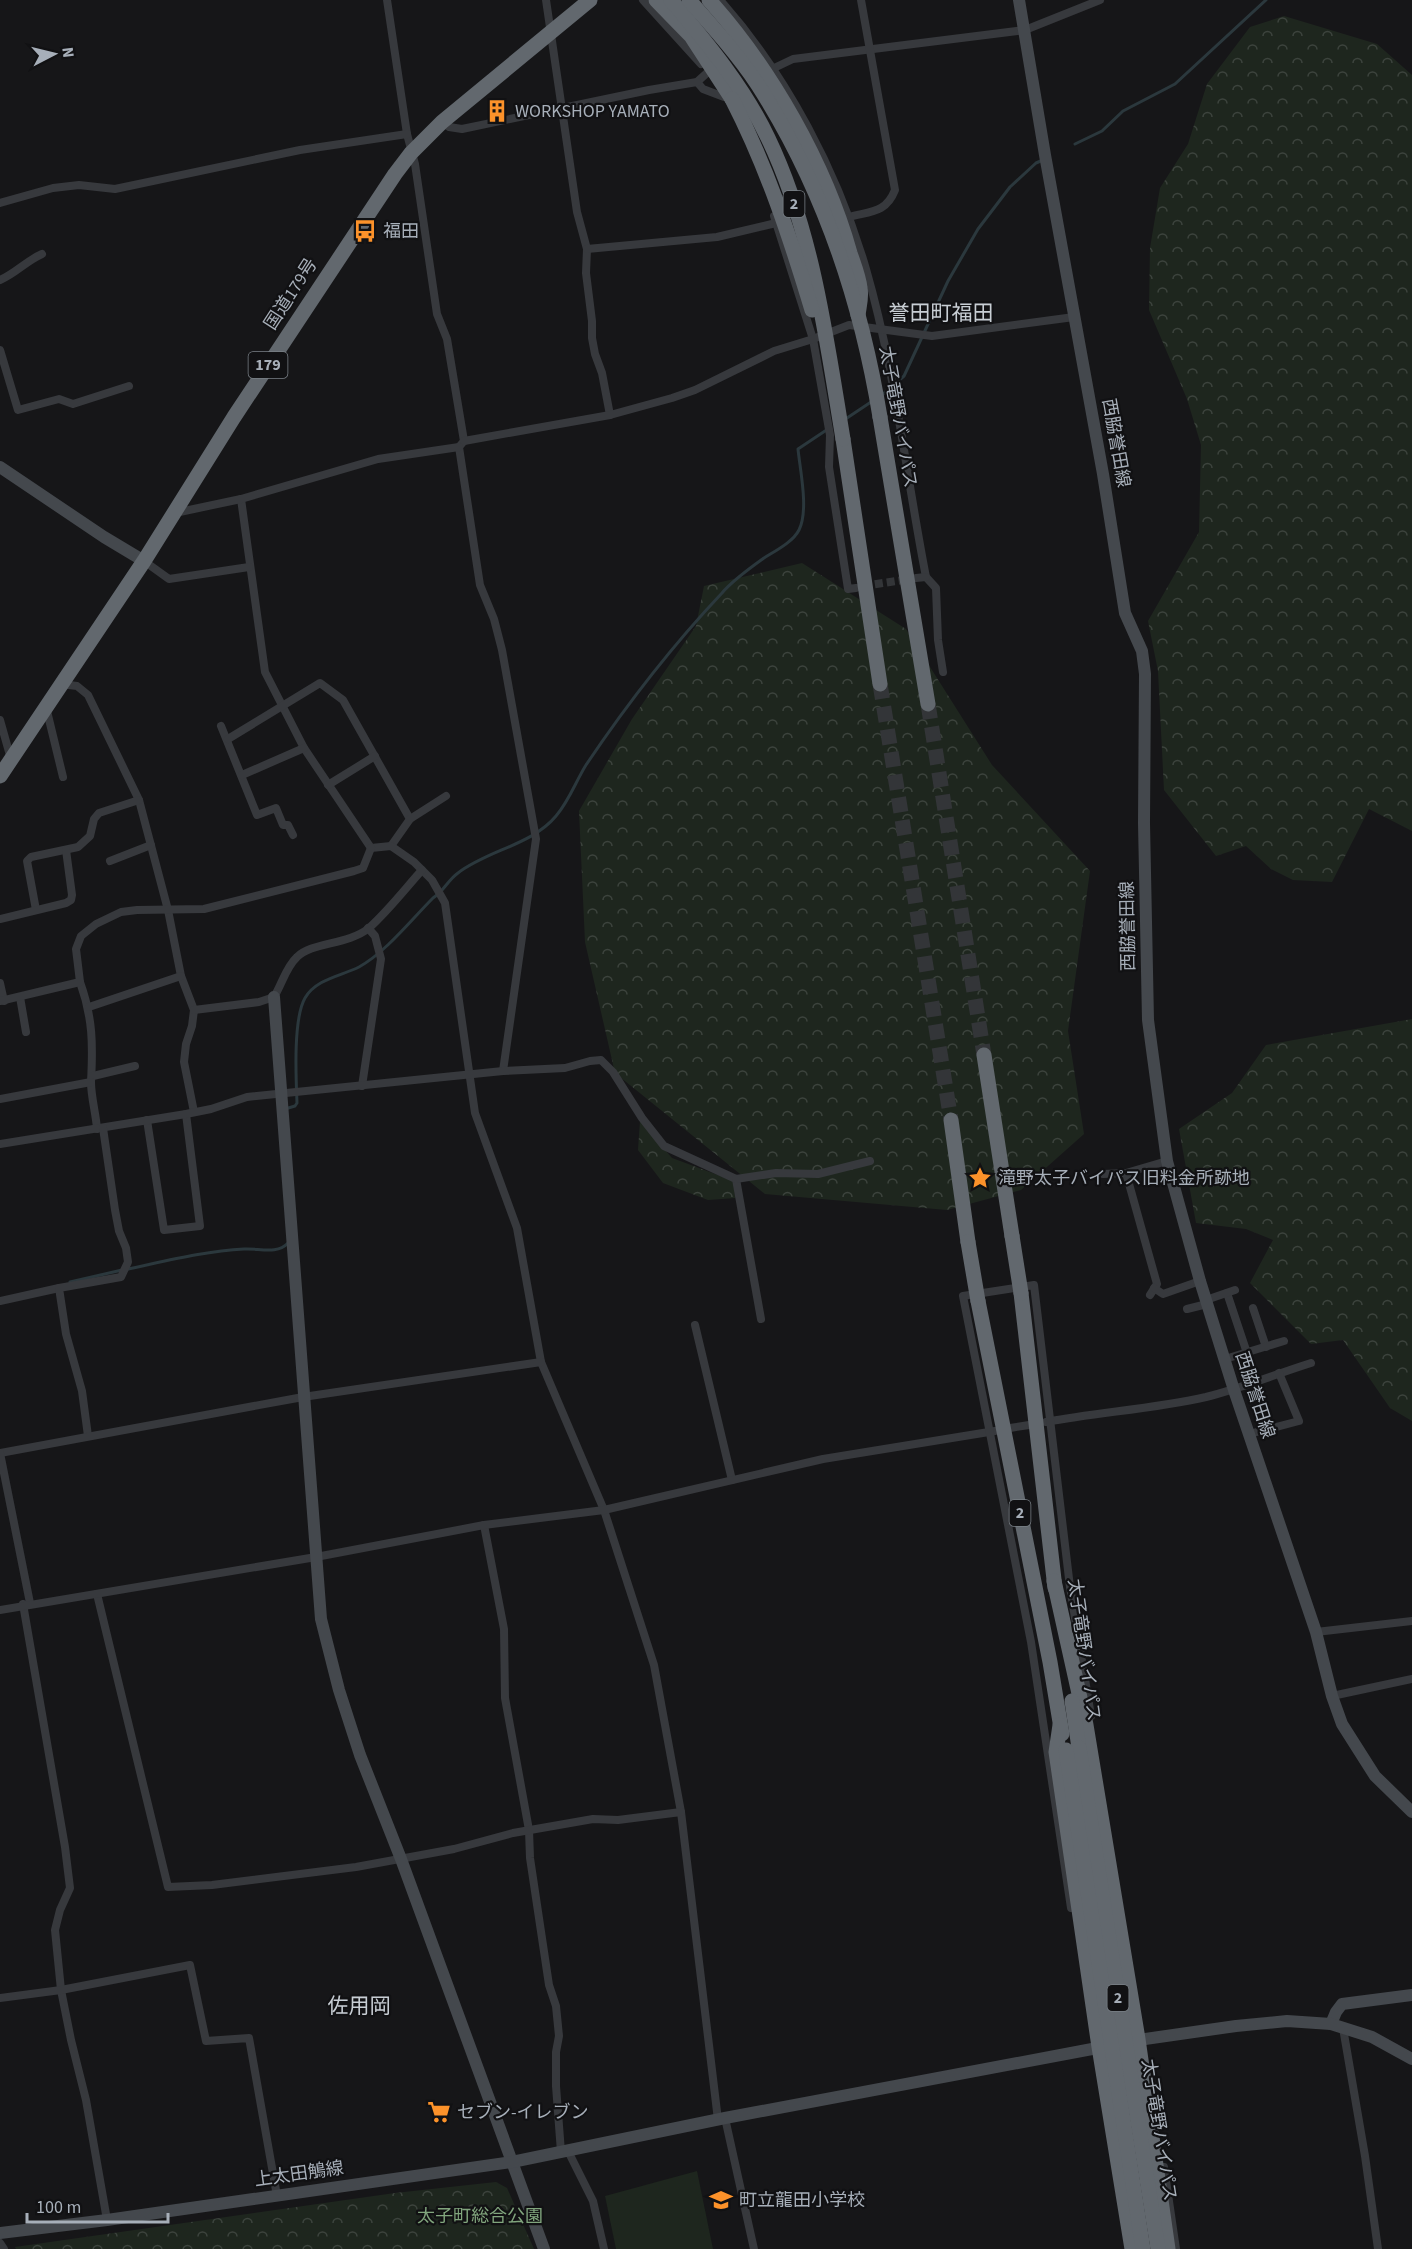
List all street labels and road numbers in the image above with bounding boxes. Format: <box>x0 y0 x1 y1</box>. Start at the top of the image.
road number: 2 <box>784 191 804 217</box>
street label: 国道179号 <box>259 253 323 335</box>
street label: 太子竜野バイパス <box>873 344 923 490</box>
road number: 179 <box>248 352 288 378</box>
street label: 西脇誉田線 <box>1096 397 1136 489</box>
street label: 西脇誉田線 <box>1115 881 1141 971</box>
street label: 西脇誉田線 <box>1229 1348 1281 1442</box>
road number: 2 <box>1010 1500 1030 1526</box>
street label: 太子竜野バイパス <box>1062 1577 1106 1723</box>
road number: 2 <box>1108 1985 1128 2011</box>
street label: 太子竜野バイパス <box>1135 2057 1183 2203</box>
street label: 上太田鵤線 <box>253 2155 345 2193</box>

